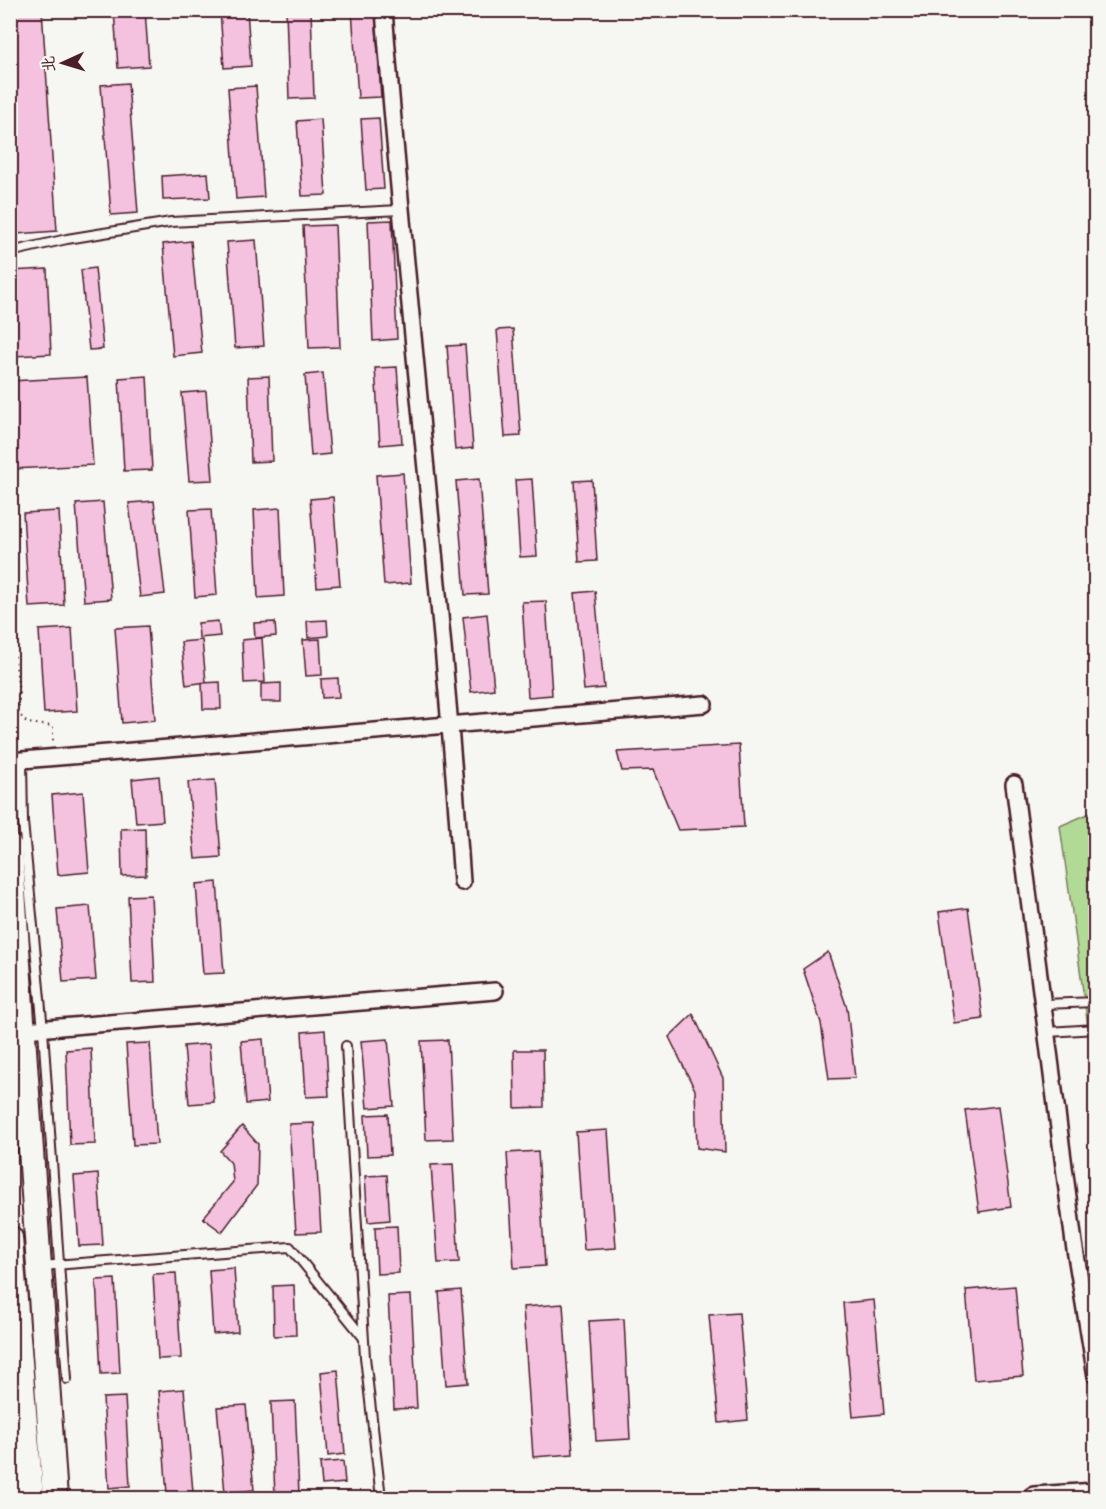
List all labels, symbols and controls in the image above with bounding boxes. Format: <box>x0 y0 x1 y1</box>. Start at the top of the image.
north arrow <box>33 33 93 93</box>
text: 北 <box>38 55 60 73</box>

